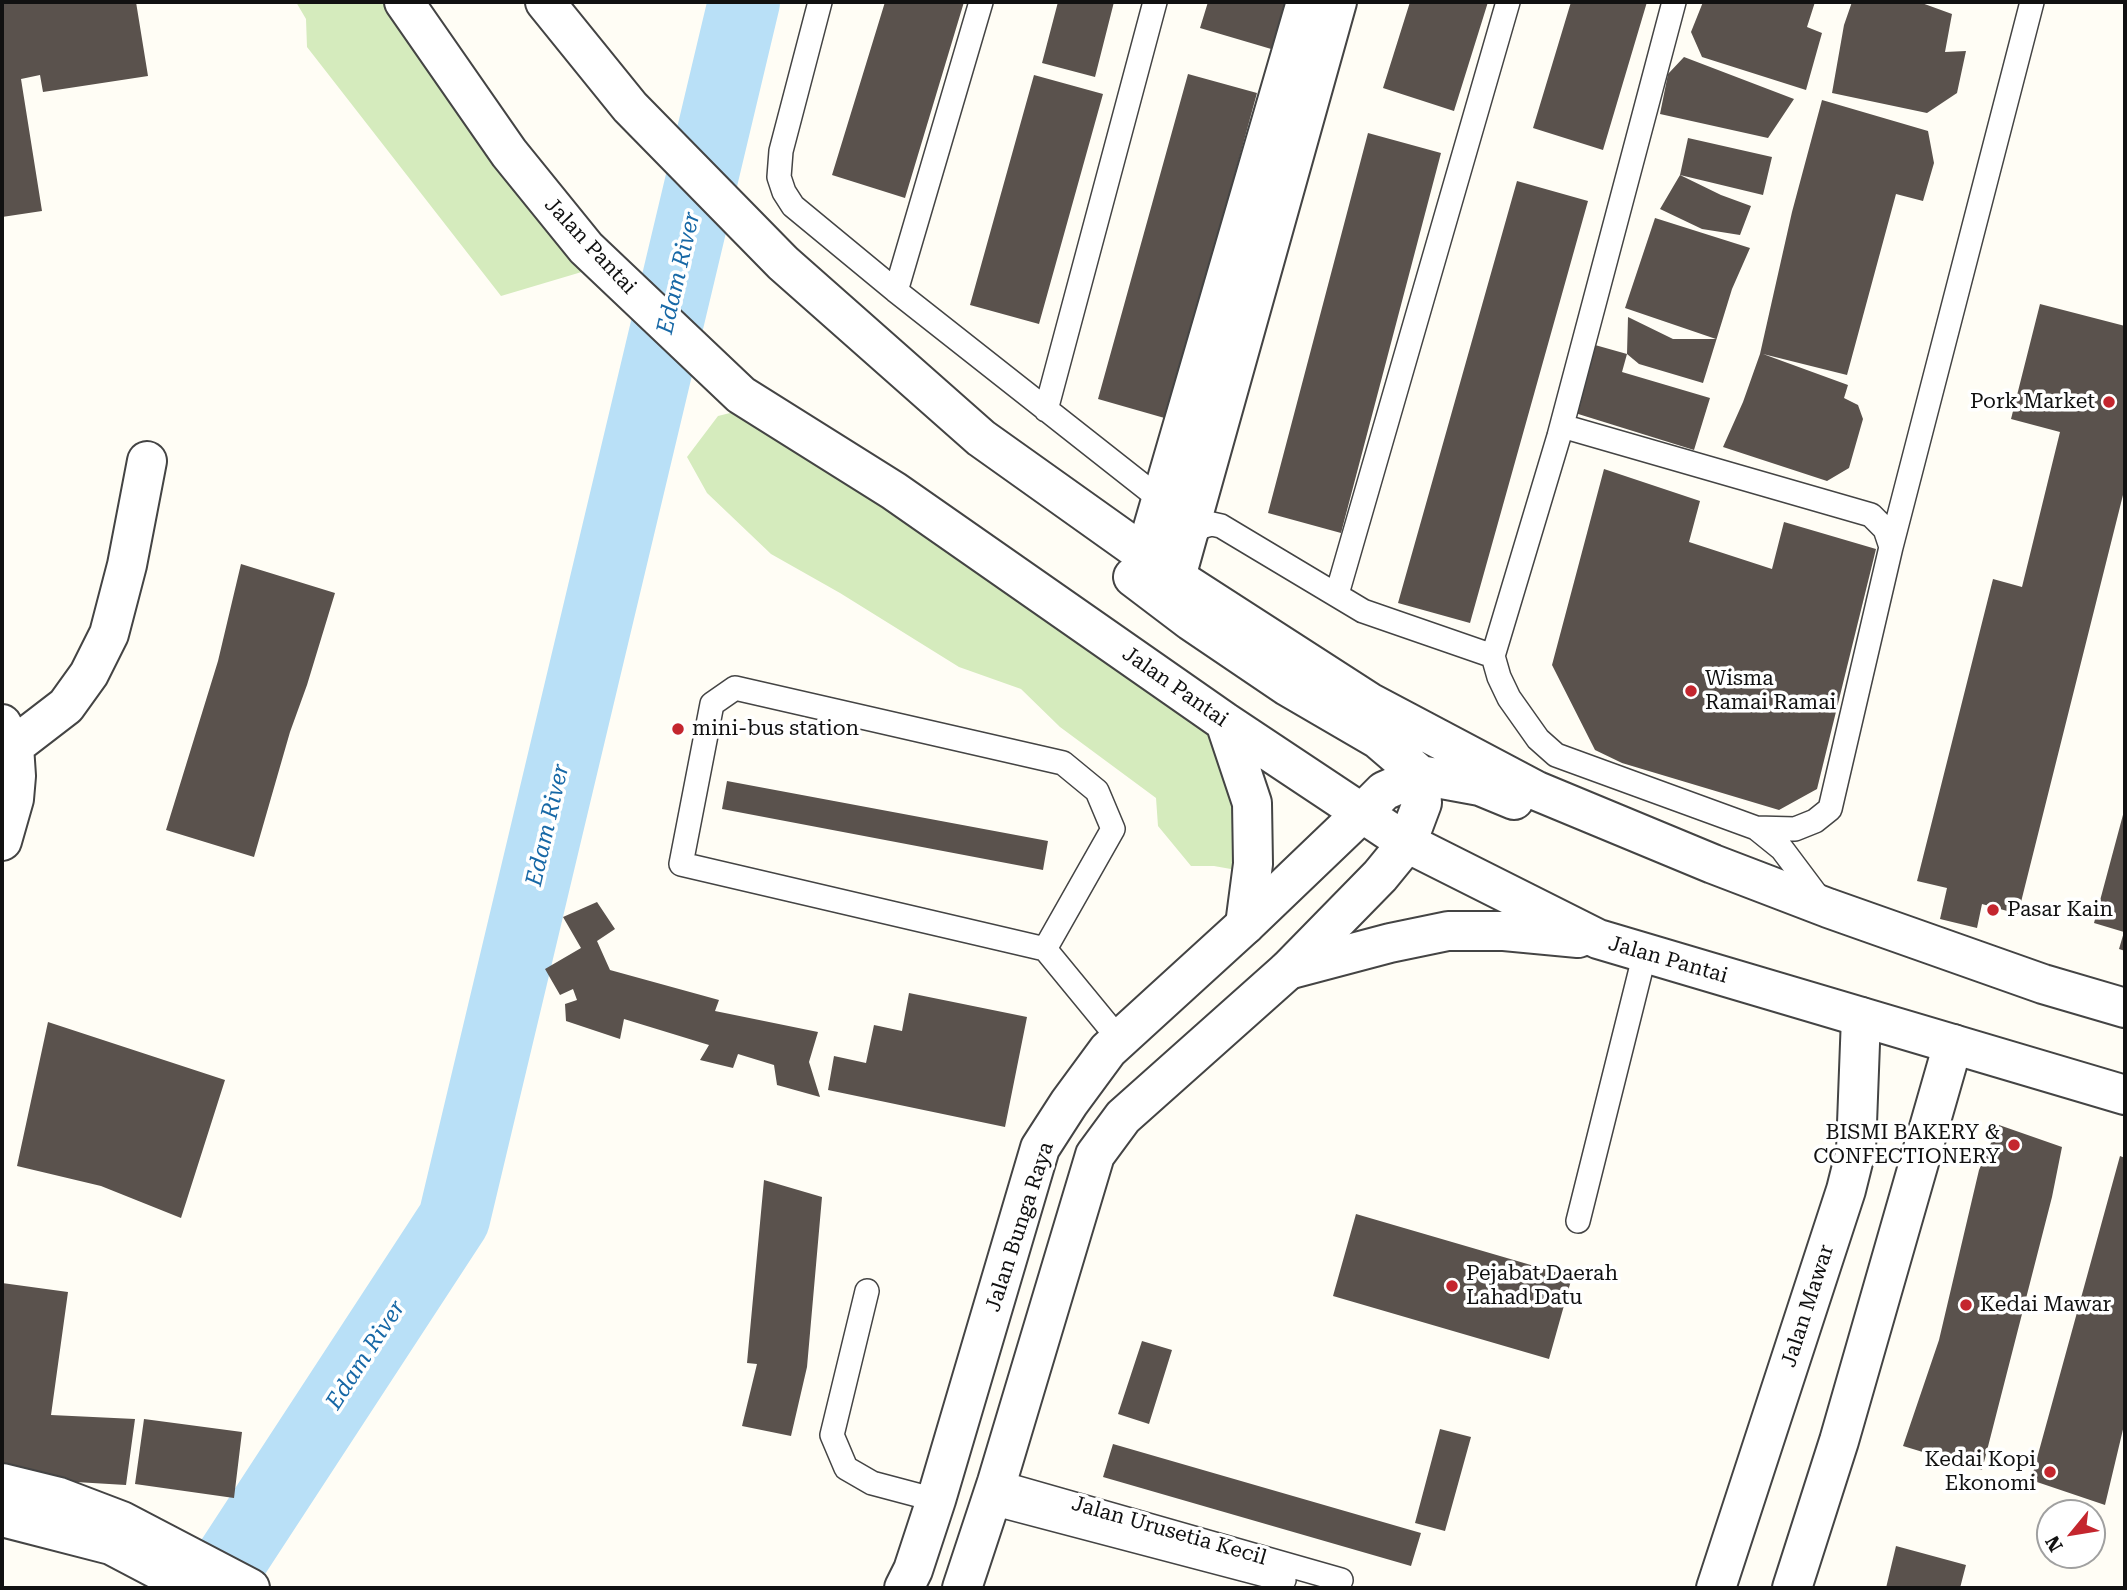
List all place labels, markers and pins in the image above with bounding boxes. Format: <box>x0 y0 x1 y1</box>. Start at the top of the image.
place label: Pork Market <box>1970 389 2095 415</box>
marker: Pork Market <box>2101 394 2117 410</box>
place label: Wisma Ramai Ramai <box>1705 666 1836 716</box>
marker: Wisma Ramai Ramai <box>1683 683 1699 699</box>
place label: mini-bus station <box>692 716 859 742</box>
marker: mini-bus station <box>670 721 686 737</box>
place label: Pasar Kain <box>2007 897 2113 923</box>
marker: Pasar Kain <box>1985 902 2001 918</box>
place label: BISMI BAKERY & CONFECTIONERY <box>1813 1120 2000 1170</box>
marker: BISMI BAKERY & CONFECTIONERY <box>2006 1137 2022 1153</box>
place label: Pejabat Daerah Lahad Datu <box>1466 1261 1618 1311</box>
marker: Pejabat Daerah Lahad Datu <box>1444 1278 1460 1294</box>
place label: Kedai Mawar <box>1980 1292 2111 1318</box>
marker: Kedai Mawar <box>1958 1297 1974 1313</box>
place label: Kedai Kopi Ekonomi <box>1924 1447 2036 1497</box>
marker: Kedai Kopi Ekonomi <box>2042 1464 2058 1480</box>

